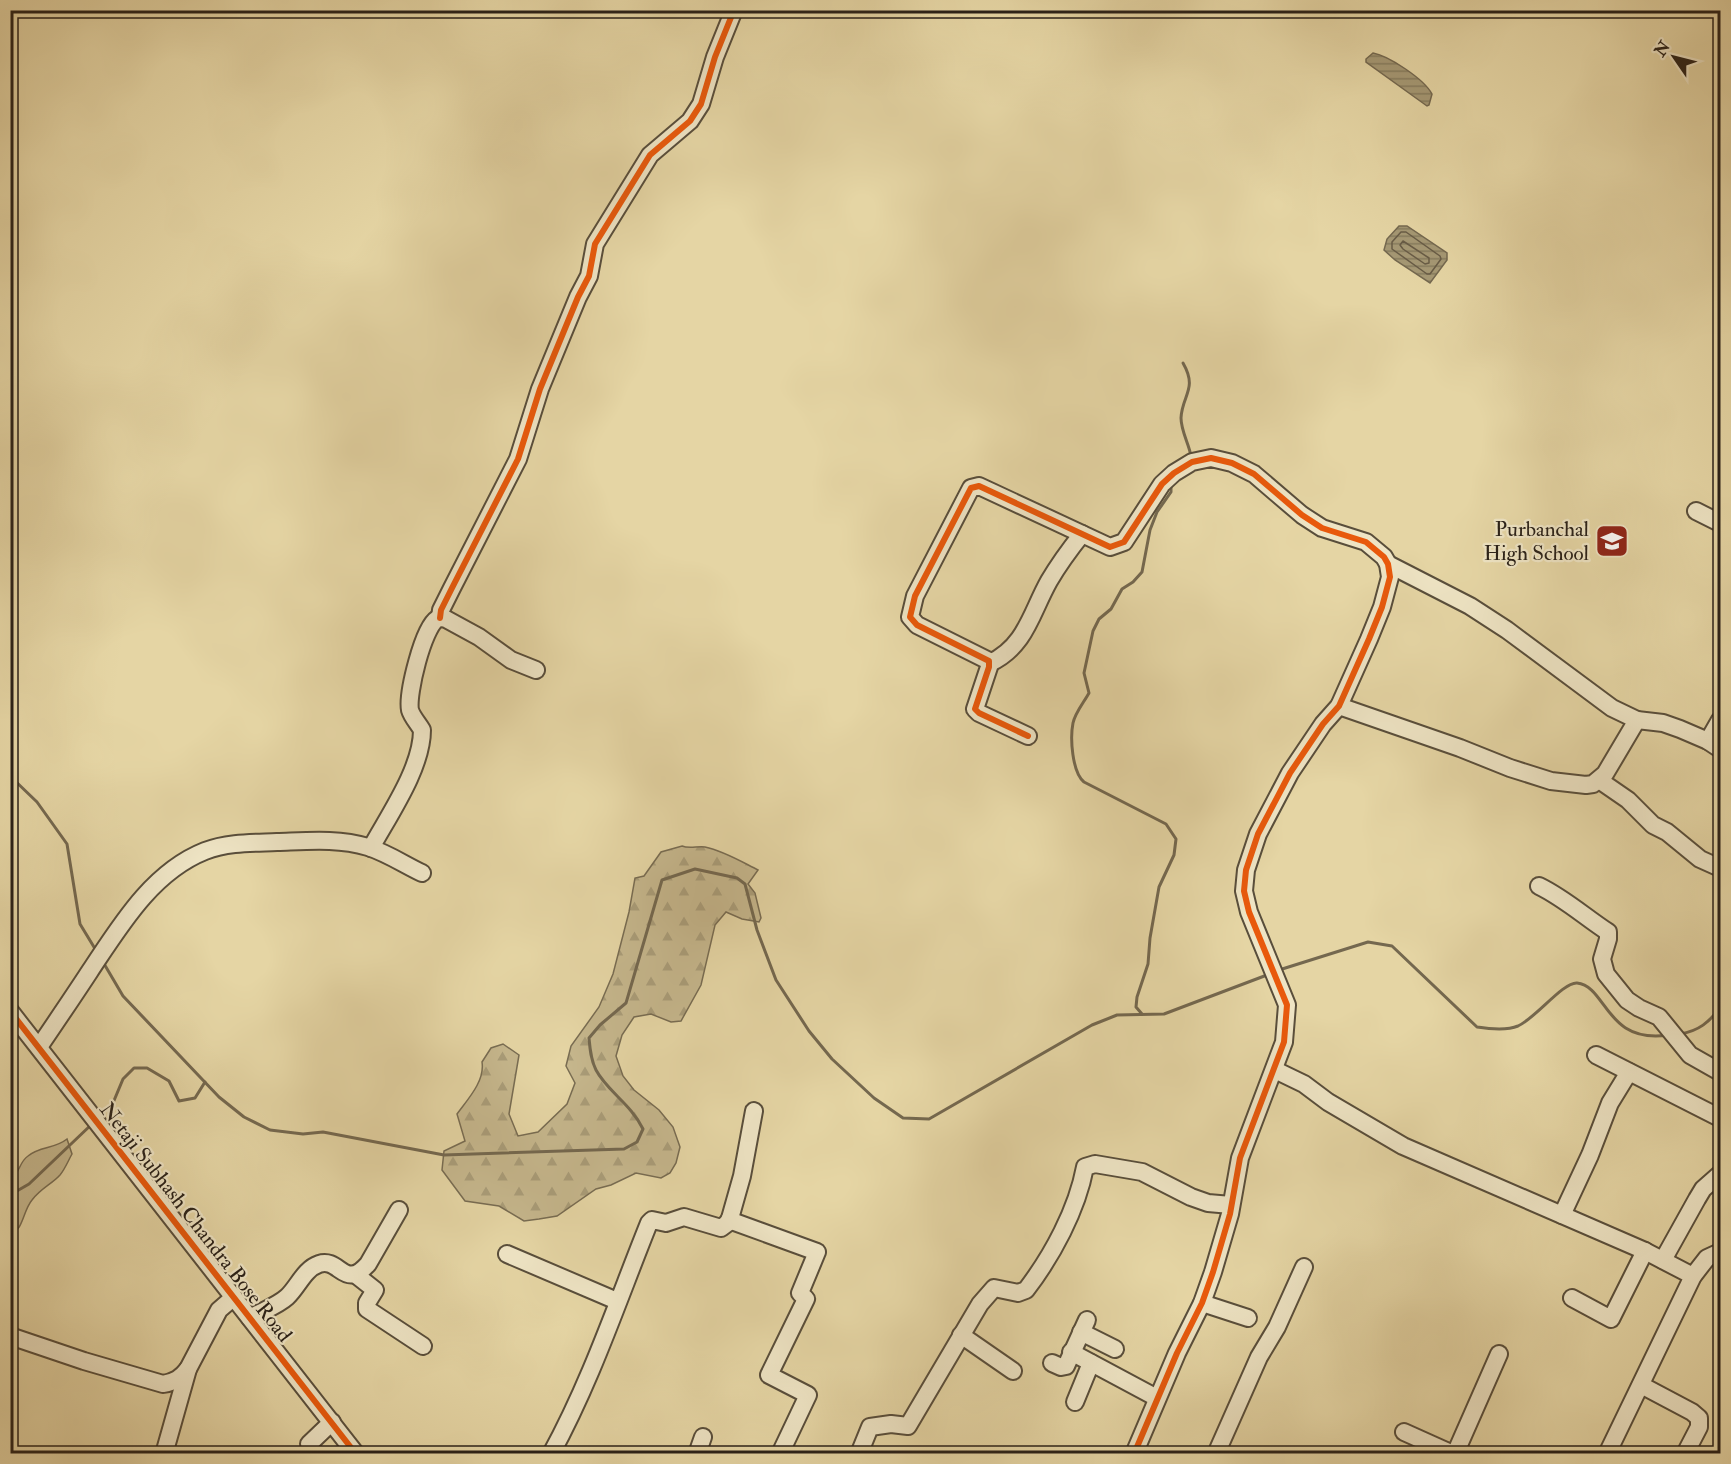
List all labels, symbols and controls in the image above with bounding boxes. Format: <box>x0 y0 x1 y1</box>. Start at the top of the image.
north arrow <box>1644 27 1704 87</box>
text: N <box>1650 37 1675 61</box>
place label: Purbanchal High School <box>1484 516 1590 567</box>
school or university icon: Purbanchal High School <box>1594 523 1630 559</box>
street label: Netaji Subhash Chandra Bose Road <box>93 1097 298 1348</box>

